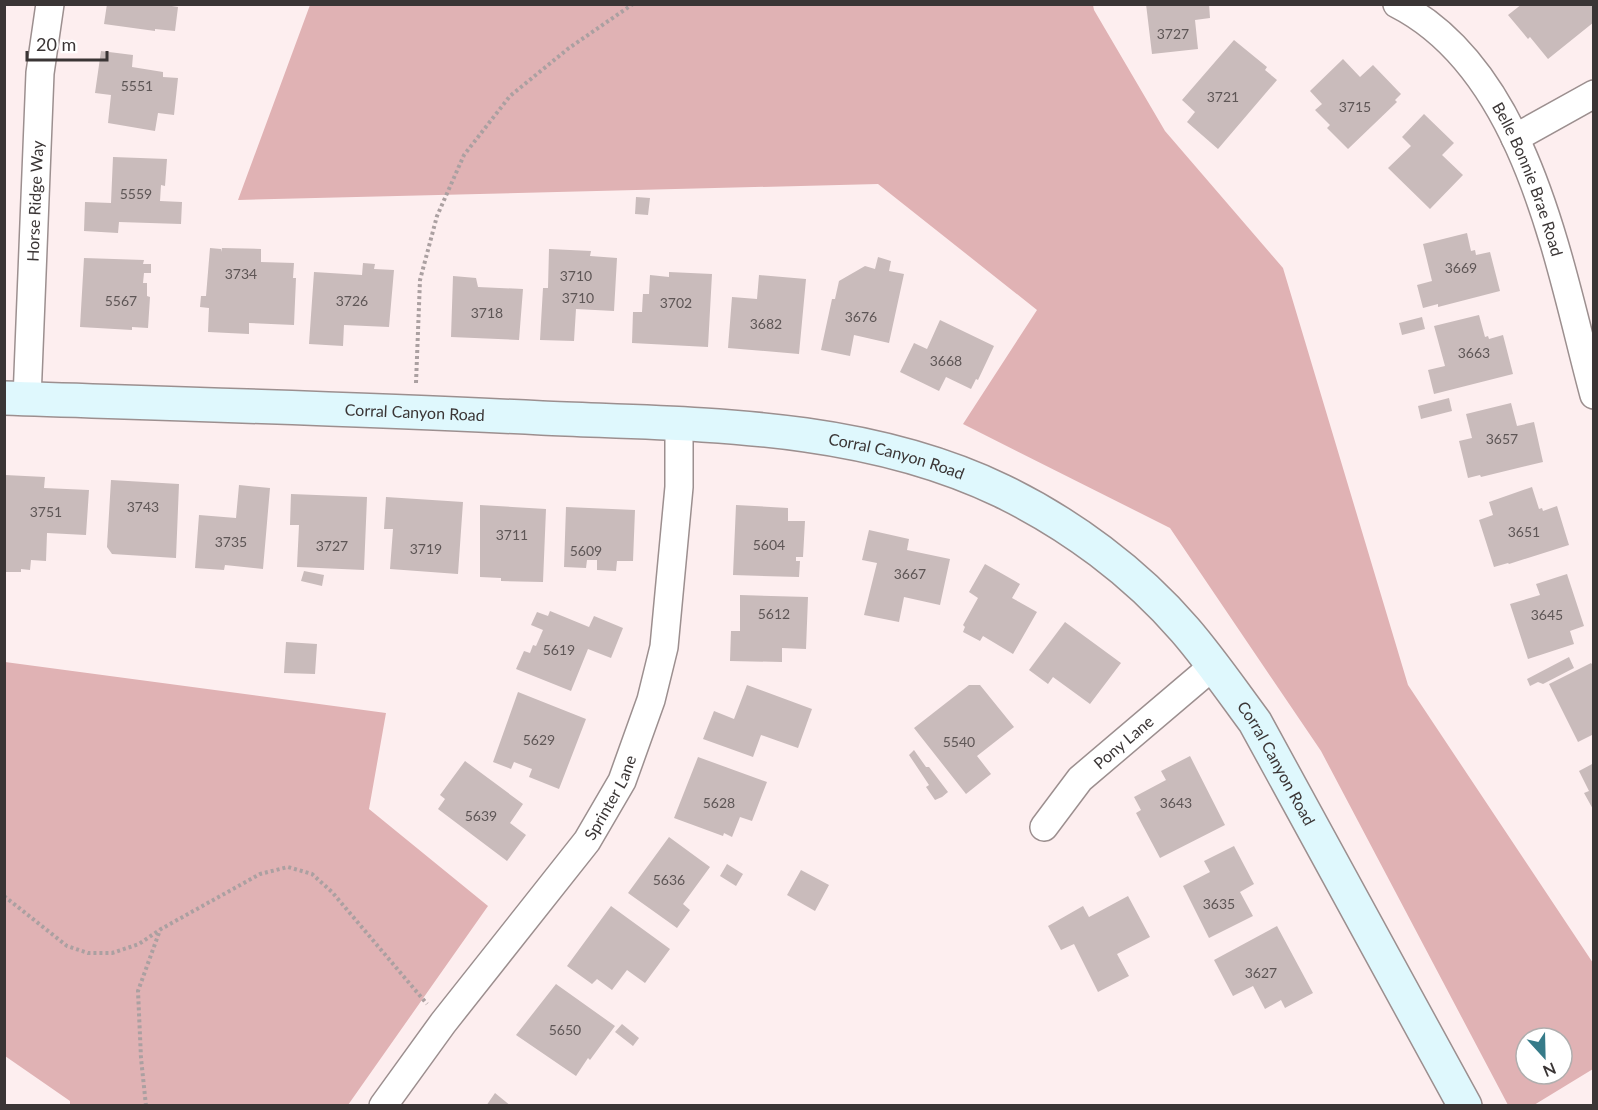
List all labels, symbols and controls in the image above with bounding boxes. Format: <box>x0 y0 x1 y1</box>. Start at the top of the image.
scale bar <box>27 24 106 62</box>
house number: 3727 <box>1157 25 1189 42</box>
text: 20 m <box>36 33 76 55</box>
house number: 5551 <box>121 77 153 94</box>
house number: 3721 <box>1207 88 1239 105</box>
house number: 3715 <box>1339 98 1371 115</box>
street label: Belle Bonnie Brae Road <box>1489 99 1567 258</box>
street label: Horse Ridge Way <box>22 139 46 262</box>
house number: 5559 <box>120 185 152 202</box>
house number: 3669 <box>1445 259 1477 276</box>
house number: 3734 <box>225 265 257 282</box>
house number: 3710 <box>560 267 592 284</box>
house number: 3710 <box>562 289 594 306</box>
house number: 5567 <box>105 292 137 309</box>
house number: 3726 <box>336 292 368 309</box>
house number: 3702 <box>660 294 692 311</box>
house number: 3718 <box>471 304 503 321</box>
house number: 3676 <box>845 308 877 325</box>
house number: 3682 <box>750 315 782 332</box>
house number: 3663 <box>1458 344 1490 361</box>
house number: 3668 <box>930 352 962 369</box>
street label: Corral Canyon Road <box>344 399 485 424</box>
street label: Corral Canyon Road <box>827 429 967 483</box>
house number: 3657 <box>1486 430 1518 447</box>
house number: 3743 <box>127 498 159 515</box>
house number: 3751 <box>30 503 62 520</box>
house number: 3651 <box>1508 523 1540 540</box>
house number: 3711 <box>496 526 528 543</box>
house number: 3735 <box>215 533 247 550</box>
house number: 5604 <box>753 536 785 553</box>
house number: 3727 <box>316 537 348 554</box>
house number: 3719 <box>410 540 442 557</box>
house number: 5609 <box>570 542 602 559</box>
house number: 3667 <box>894 565 926 582</box>
house number: 5612 <box>758 605 790 622</box>
house number: 3645 <box>1531 606 1563 623</box>
house number: 5619 <box>543 641 575 658</box>
street label: Corral Canyon Road <box>1234 697 1320 828</box>
street label: Pony Lane <box>1089 711 1157 772</box>
house number: 5629 <box>523 731 555 748</box>
house number: 5540 <box>943 733 975 750</box>
street label: Sprinter Lane <box>580 752 639 843</box>
house number: 5628 <box>703 794 735 811</box>
house number: 3643 <box>1160 794 1192 811</box>
house number: 5639 <box>465 807 497 824</box>
house number: 5636 <box>653 871 685 888</box>
house number: 3635 <box>1203 895 1235 912</box>
house number: 3627 <box>1245 964 1277 981</box>
house number: 5650 <box>549 1021 581 1038</box>
north arrow <box>1514 1026 1574 1086</box>
text: N <box>1541 1059 1559 1081</box>

